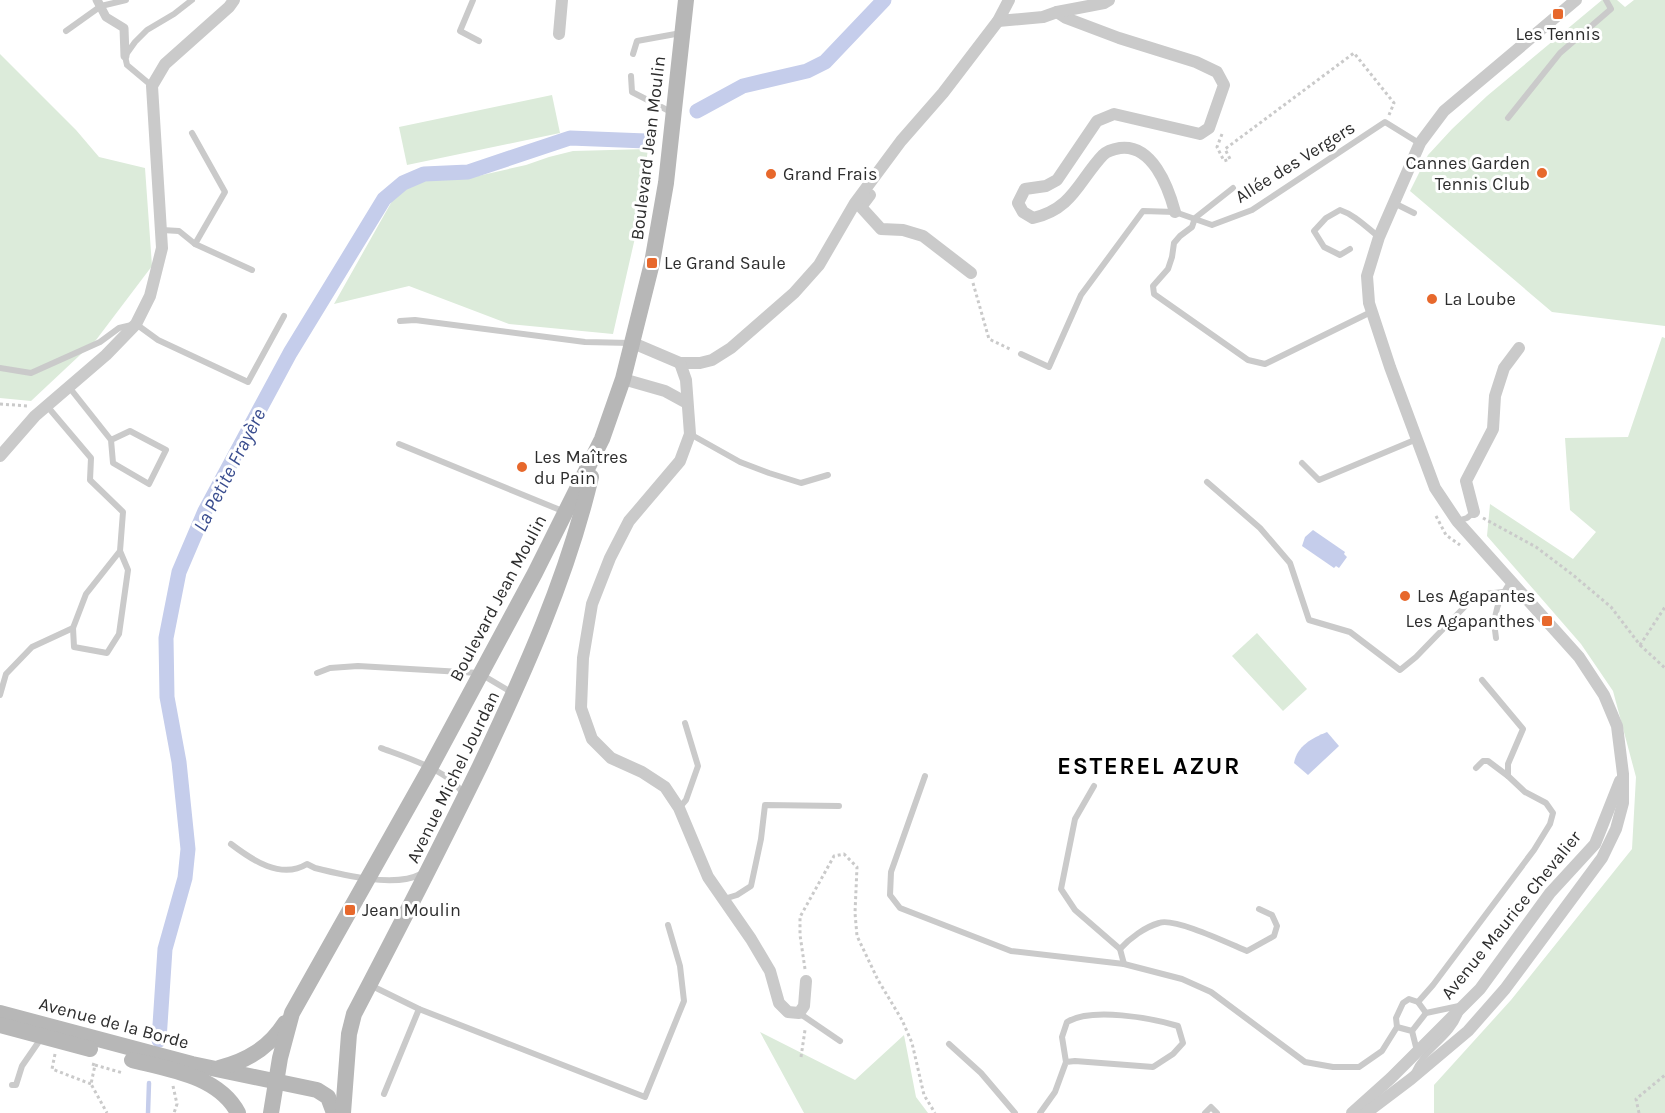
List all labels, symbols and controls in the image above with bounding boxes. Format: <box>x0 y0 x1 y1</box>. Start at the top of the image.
marker: Les Tennis <box>1551 7 1565 21</box>
place label: Les Tennis <box>1516 23 1600 45</box>
street label: Boulevard Jean Moulin <box>626 55 670 241</box>
street label: Allée des Vergers <box>1231 116 1359 208</box>
place label: Cannes Garden Tennis Club <box>1406 152 1530 195</box>
place label: Grand Frais <box>783 163 877 185</box>
marker: Cannes Garden Tennis Club <box>1535 166 1549 180</box>
marker: Grand Frais <box>764 167 778 181</box>
place label: Le Grand Saule <box>664 252 786 274</box>
marker: Le Grand Saule <box>645 256 659 270</box>
place label: La Loube <box>1444 288 1516 310</box>
marker: La Loube <box>1425 292 1439 306</box>
water label: La Petite Frayère <box>189 405 270 536</box>
place label: Les Maîtres du Pain <box>534 446 628 489</box>
marker: Les Maîtres du Pain <box>515 460 529 474</box>
street label: Boulevard Jean Moulin <box>445 511 551 685</box>
place label: Les Agapantes <box>1417 585 1536 607</box>
marker: Les Agapantes <box>1398 589 1412 603</box>
place label: Les Agapanthes <box>1406 610 1535 632</box>
marker: Les Agapanthes <box>1540 614 1554 628</box>
street label: Avenue Michel Jourdan <box>402 687 504 867</box>
district label: ESTEREL AZUR <box>1057 752 1241 780</box>
street label: Avenue Maurice Chevalier <box>1436 826 1586 1004</box>
place label: Jean Moulin <box>362 899 461 921</box>
marker: Jean Moulin <box>343 903 357 917</box>
street label: Avenue de la Borde <box>37 992 191 1054</box>

